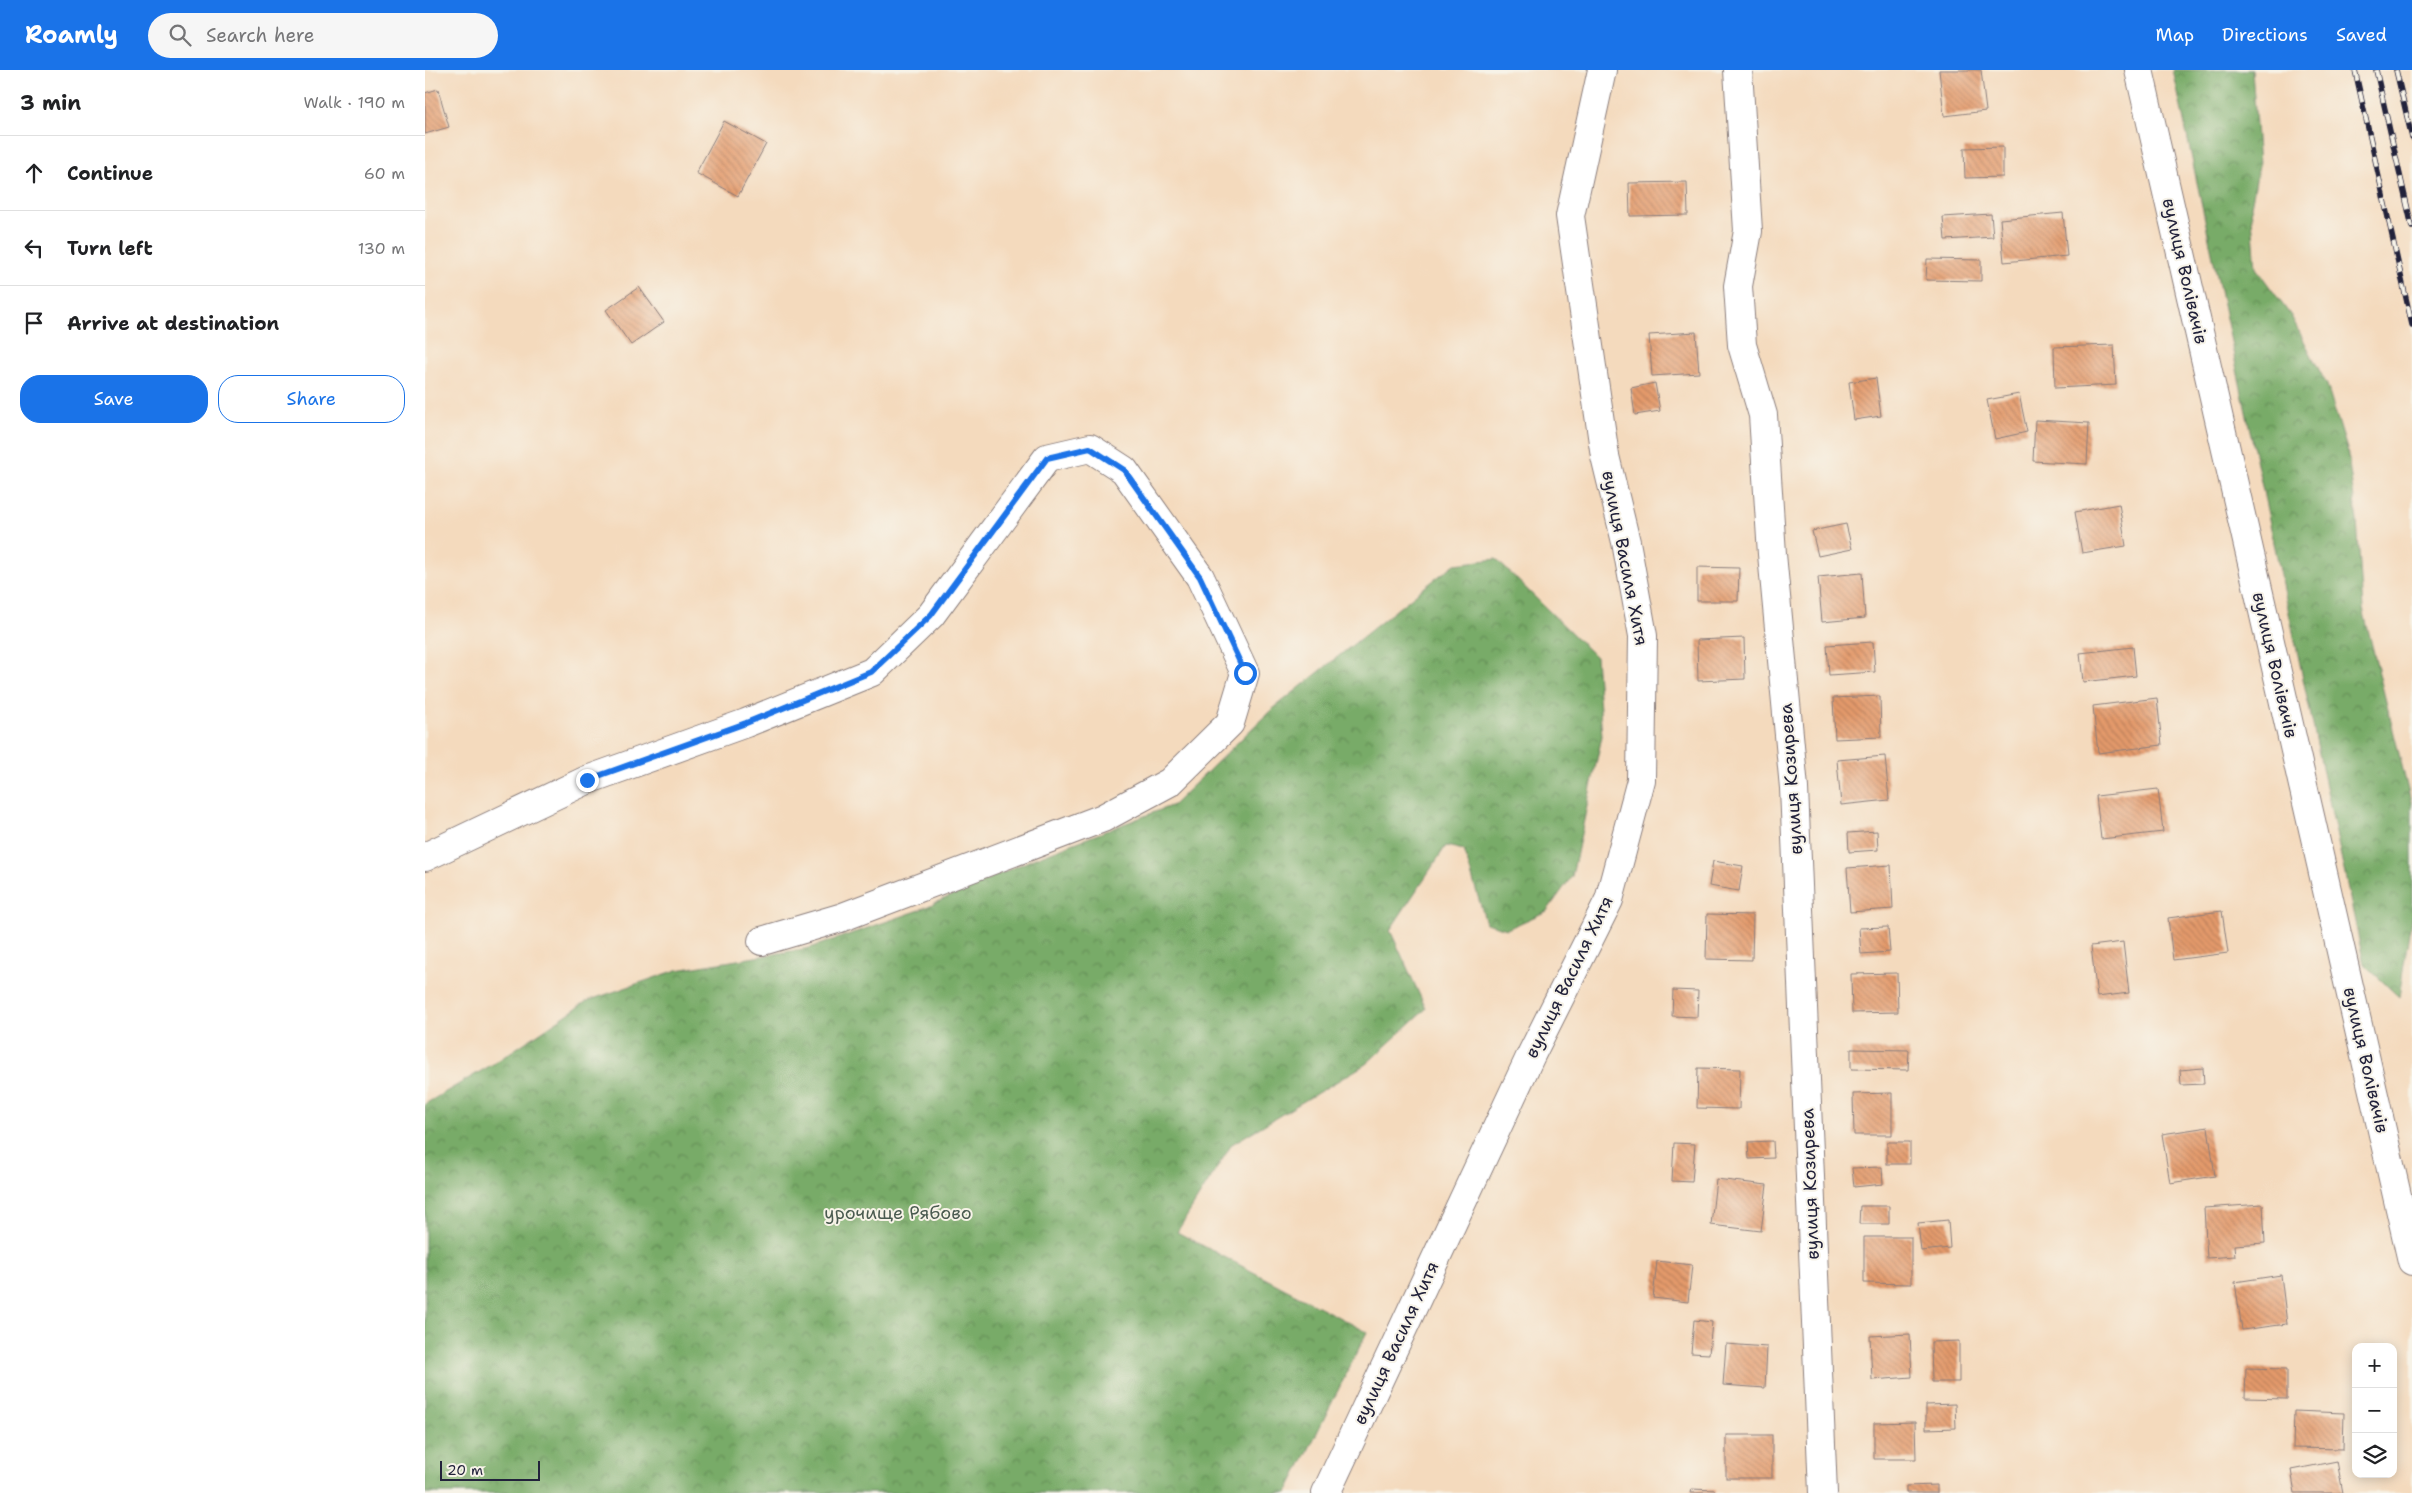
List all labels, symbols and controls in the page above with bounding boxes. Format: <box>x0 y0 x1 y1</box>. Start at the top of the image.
search box <box>148 13 498 58</box>
text: Roamly <box>25 19 118 51</box>
icon: search <box>166 21 194 49</box>
text: Search here <box>206 23 315 48</box>
text: Map <box>2156 23 2194 47</box>
text: Directions <box>2222 23 2308 47</box>
text: Saved <box>2336 23 2387 47</box>
text: 3 min <box>20 89 81 117</box>
text: Walk · 190 m <box>303 92 405 113</box>
icon: ahead <box>20 159 48 187</box>
text: Continue <box>67 161 153 186</box>
text: 60 m <box>364 163 405 184</box>
street label: вулиця Волівачів <box>2157 196 2213 346</box>
icon: left <box>20 234 48 262</box>
text: Turn left <box>67 236 153 261</box>
text: 130 m <box>358 238 405 259</box>
icon: arrive <box>20 309 48 337</box>
text: Arrive at destination <box>67 311 279 336</box>
button: Save <box>20 375 208 423</box>
button: Share <box>218 375 405 423</box>
street label: вулиця Василя Хитя <box>1596 468 1654 648</box>
street label: вулиця Волівачів <box>2247 590 2303 740</box>
route start <box>1234 662 1257 685</box>
street label: вулиця Козирева <box>1774 702 1808 856</box>
route end <box>576 769 599 792</box>
street label: вулиця Василя Хитя <box>1519 892 1619 1062</box>
street label: вулиця Волівачів <box>2338 985 2394 1135</box>
street label: вулиця Козирева <box>1795 1108 1825 1260</box>
park label: урочище Рябово <box>824 1201 972 1225</box>
street label: вулиця Василя Хитя <box>1348 1257 1444 1429</box>
map controls <box>2352 1343 2397 1478</box>
button: + <box>2352 1343 2397 1388</box>
button: − <box>2352 1388 2397 1433</box>
button: layers <box>2352 1433 2397 1478</box>
scale bar <box>440 1458 540 1481</box>
text: 20 m <box>447 1461 483 1479</box>

